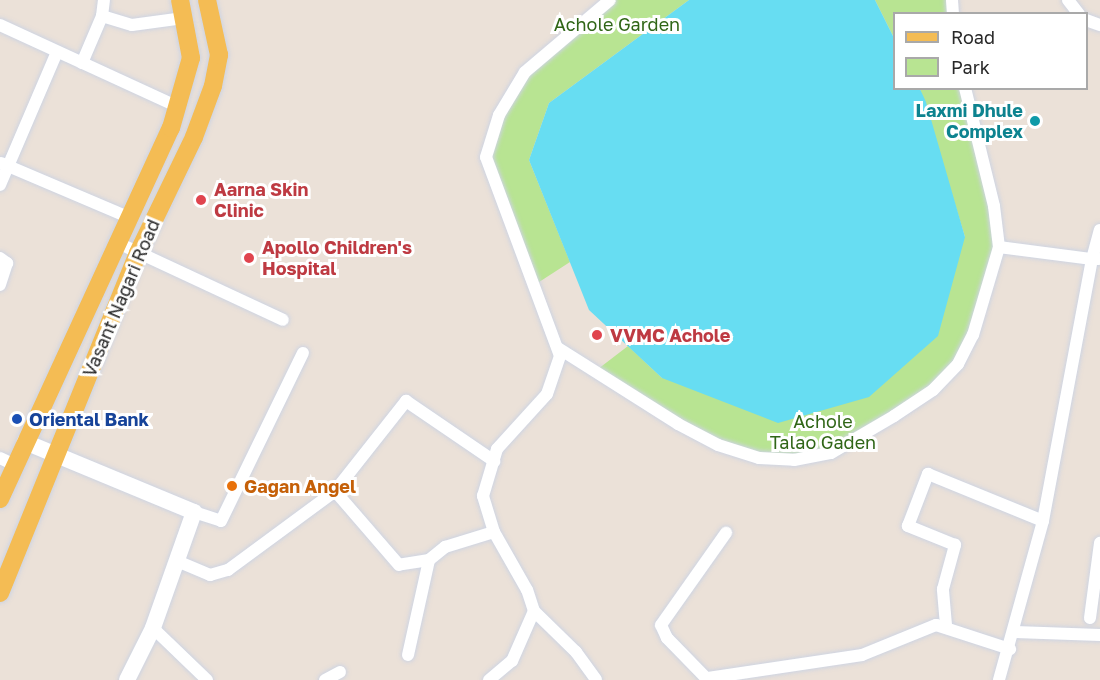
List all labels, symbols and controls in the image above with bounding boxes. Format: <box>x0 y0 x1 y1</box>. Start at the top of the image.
legend <box>893 12 1088 90</box>
park label: Achole Garden <box>554 13 680 35</box>
text: Road <box>951 26 995 48</box>
text: Park <box>951 56 990 78</box>
place label: Laxmi Dhule Complex <box>915 100 1023 142</box>
marker: Laxmi Dhule Complex <box>1028 114 1042 128</box>
place label: Aarna Skin Clinic <box>214 179 308 222</box>
marker: Aarna Skin Clinic <box>192 191 210 209</box>
street label: Vasant Nagari Road <box>78 216 164 380</box>
place label: Apollo Children's Hospital <box>262 237 412 280</box>
marker: Apollo Children's Hospital <box>240 249 258 267</box>
place label: VVMC Achole <box>610 324 730 346</box>
marker: VVMC Achole <box>588 326 606 344</box>
place label: Oriental Bank <box>29 408 149 430</box>
park label: Achole Talao Gaden <box>770 411 876 454</box>
marker: Oriental Bank <box>10 412 24 426</box>
place label: Gagan Angel <box>244 475 356 497</box>
marker: Gagan Angel <box>225 479 239 493</box>

